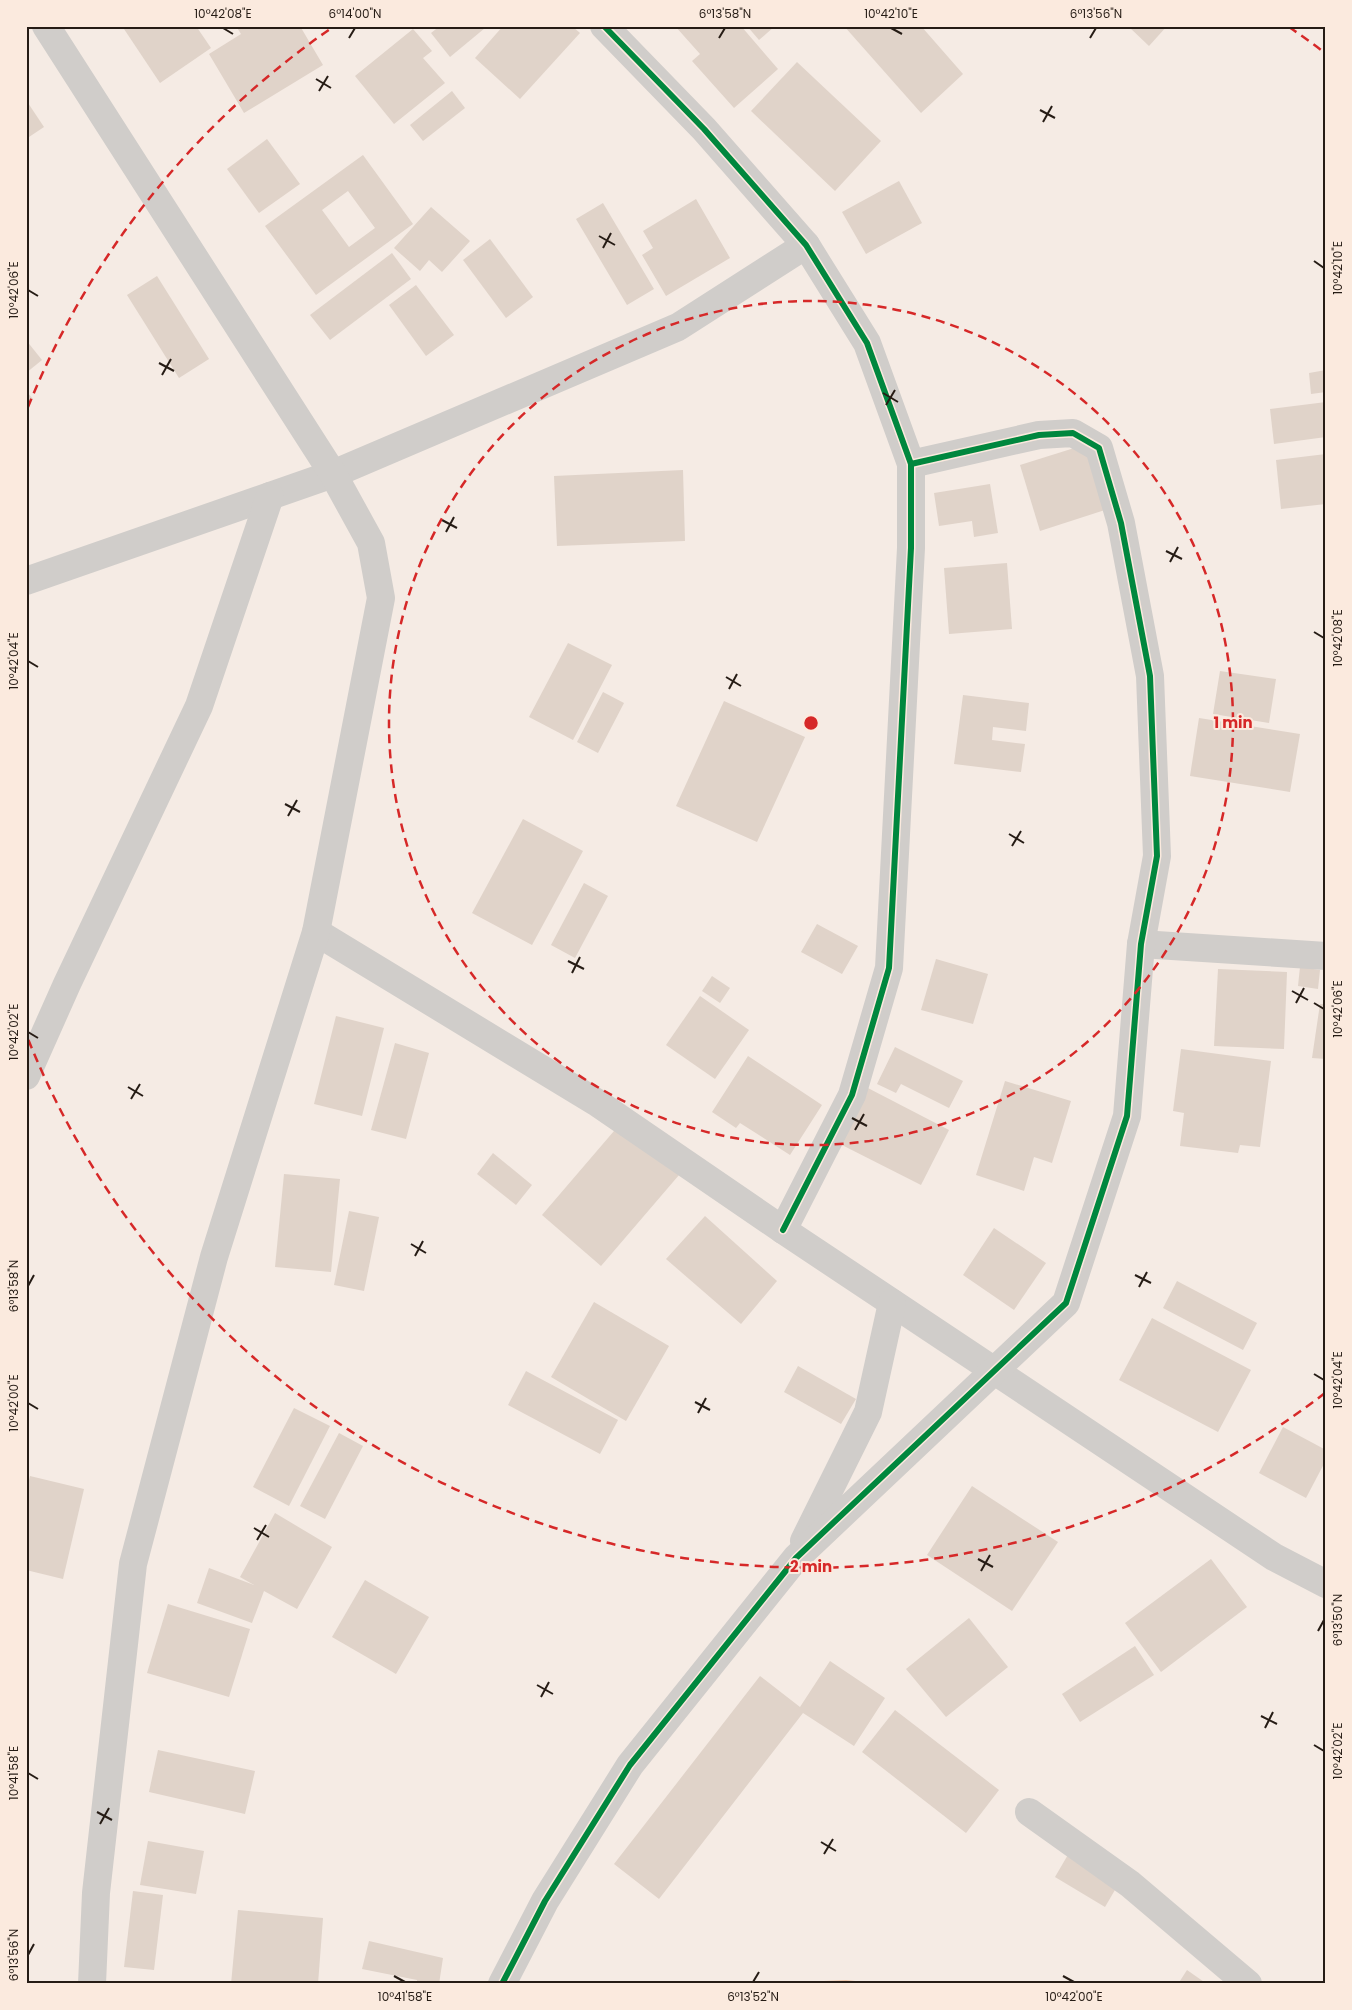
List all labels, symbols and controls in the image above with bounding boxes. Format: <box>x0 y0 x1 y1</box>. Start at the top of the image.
text: 10°42'08"E <box>194 5 252 22</box>
text: 6°14'00"N <box>329 5 381 22</box>
text: 6°13'58"N <box>699 5 751 22</box>
text: 10°42'10"E <box>864 5 918 22</box>
text: 6°13'56"N <box>1070 5 1122 22</box>
text: 10°42'10"E <box>1329 241 1346 295</box>
text: 10°42'06"E <box>5 261 22 319</box>
text: 10°42'08"E <box>1329 609 1346 667</box>
text: 10°42'04"E <box>5 632 22 690</box>
text: 1 min <box>1213 712 1253 733</box>
centre of rings <box>802 714 820 732</box>
text: 10°42'06"E <box>1329 980 1346 1038</box>
text: 10°42'02"E <box>5 1004 22 1060</box>
text: 6°13'58"N <box>5 1260 22 1312</box>
text: 10°42'04"E <box>1329 1351 1346 1409</box>
text: 10°42'00"E <box>5 1374 22 1432</box>
text: 2 min <box>790 1556 832 1577</box>
text: 6°13'50"N <box>1329 1594 1346 1646</box>
text: 10°42'02"E <box>1329 1723 1346 1779</box>
text: 10°41'58"E <box>5 1746 22 1800</box>
text: 6°13'56"N <box>5 1929 22 1981</box>
text: 10°41'58"E <box>378 1988 432 2005</box>
text: 6°13'52"N <box>727 1988 779 2005</box>
text: 10°42'00"E <box>1045 1988 1103 2005</box>

